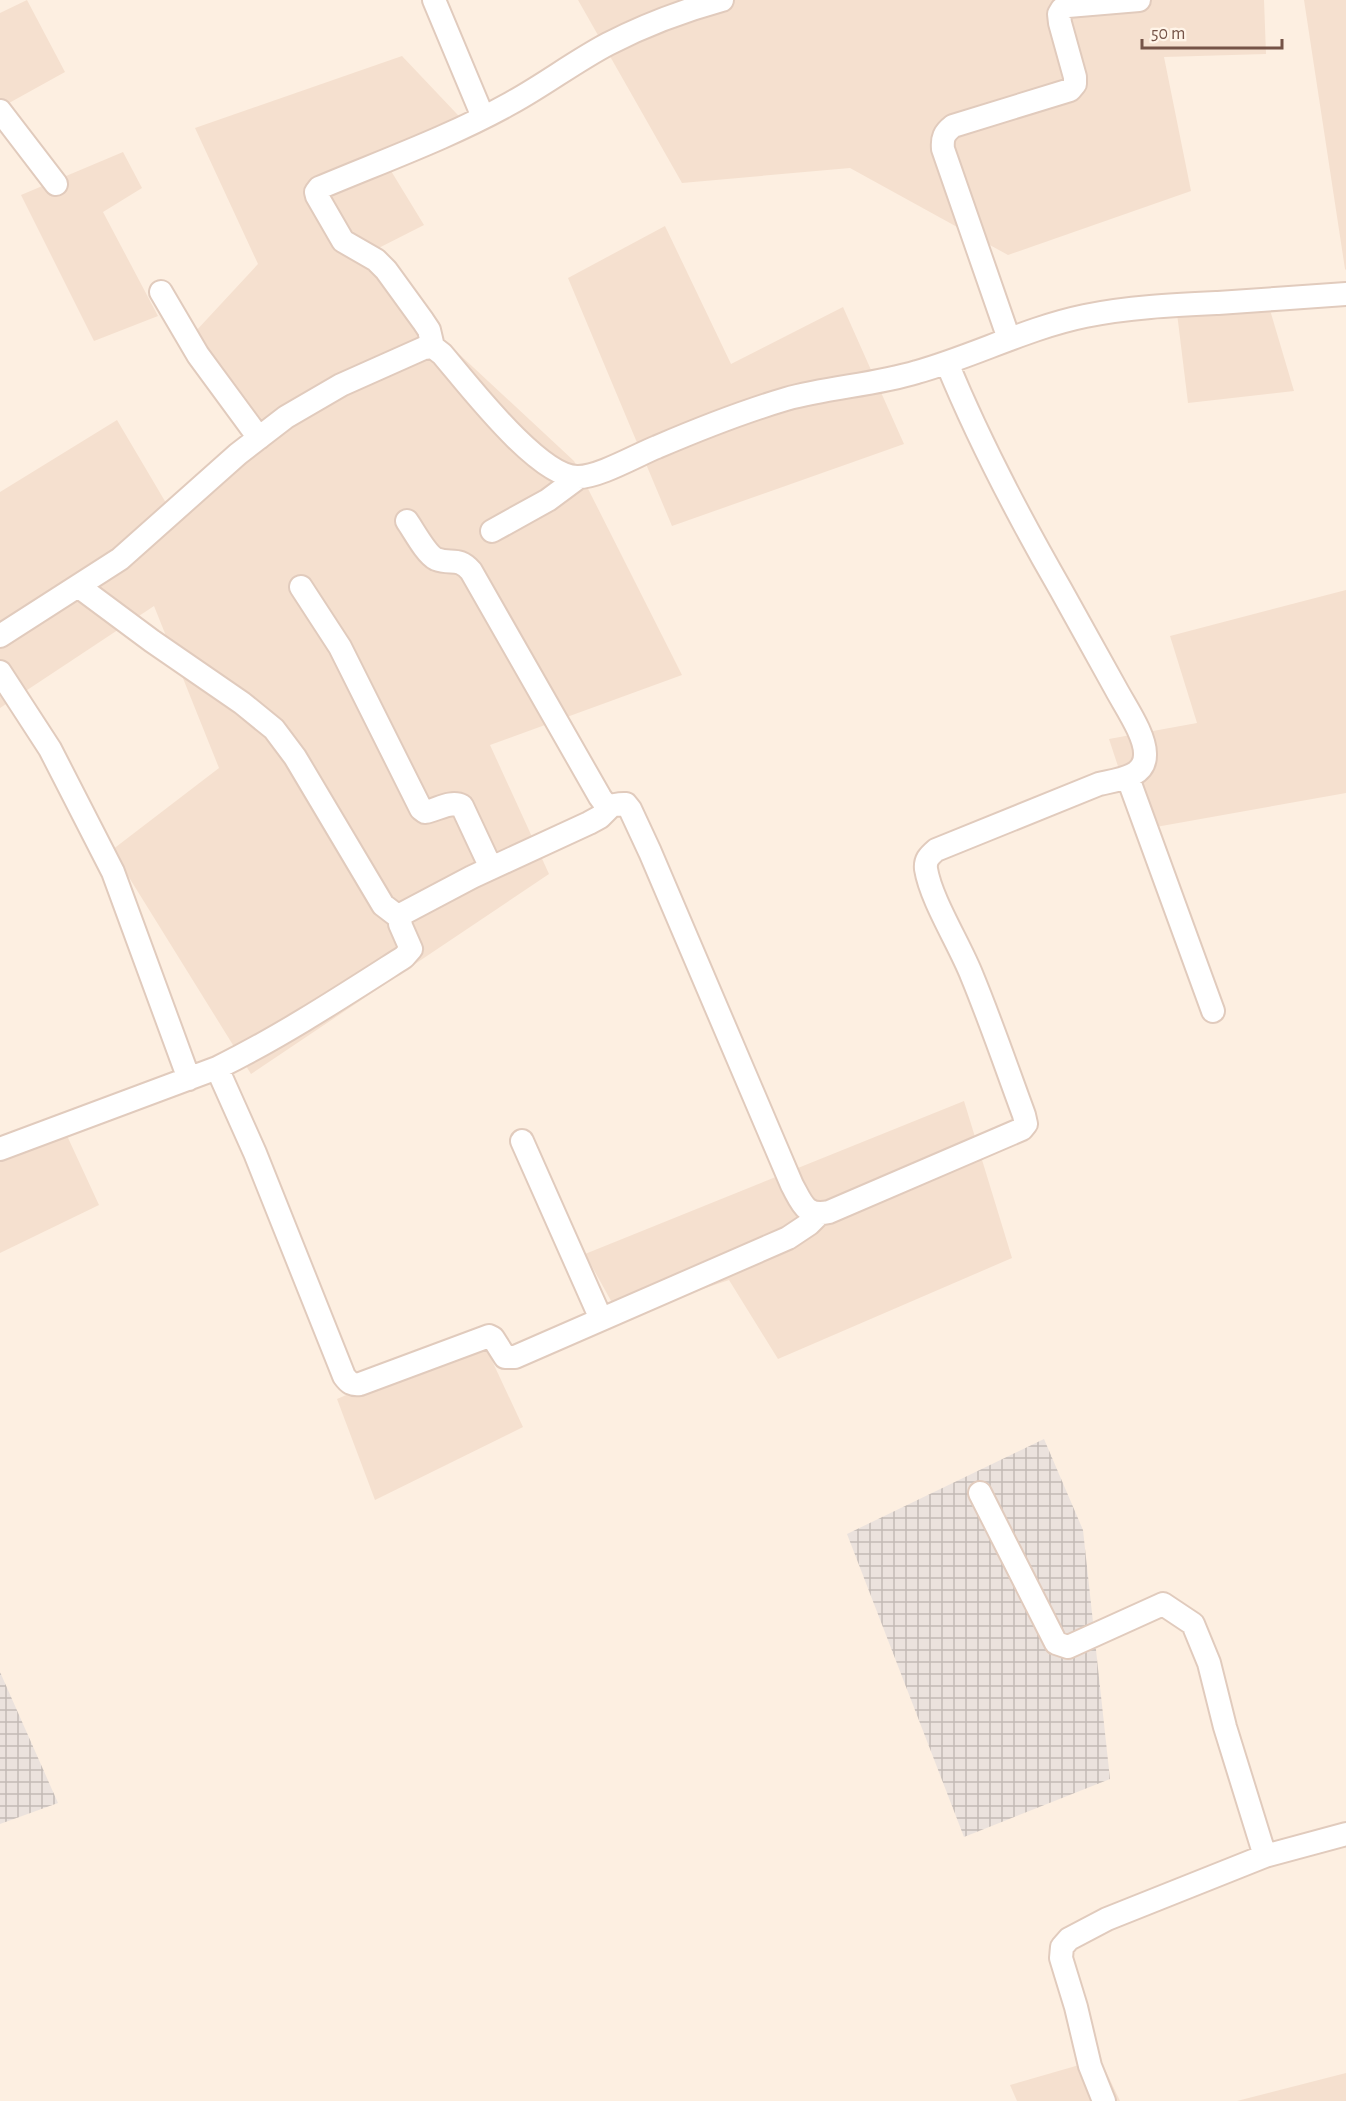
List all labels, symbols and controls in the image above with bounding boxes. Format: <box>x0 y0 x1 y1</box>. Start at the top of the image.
scale bar <box>1142 12 1282 50</box>
text: 50 m <box>1151 25 1185 43</box>

